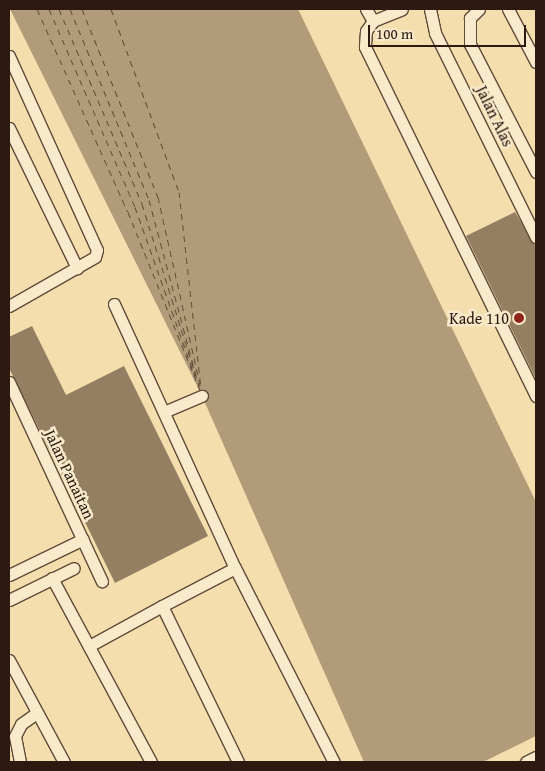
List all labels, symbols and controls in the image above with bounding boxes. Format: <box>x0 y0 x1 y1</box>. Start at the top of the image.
scale bar <box>370 15 528 47</box>
text: 100 m <box>376 23 413 44</box>
street label: Jalan Alas <box>472 82 518 150</box>
place label: Kade 110 <box>449 308 509 328</box>
marker: Kade 110 <box>513 312 525 324</box>
street label: Jalan Panaitan <box>41 426 99 522</box>

